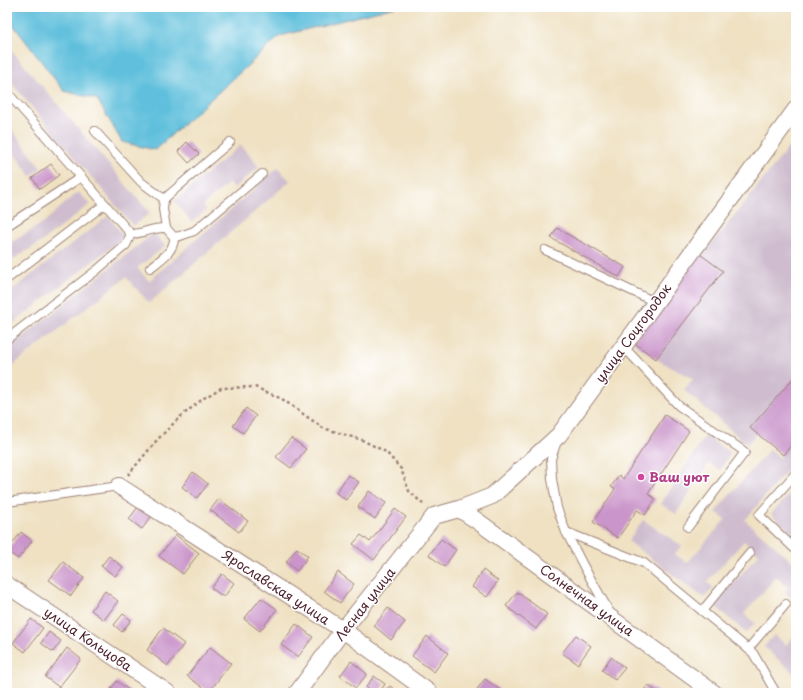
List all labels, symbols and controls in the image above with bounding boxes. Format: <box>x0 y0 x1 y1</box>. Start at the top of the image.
street label: улица Соцгородок <box>590 279 675 386</box>
place label: Ваш уют <box>649 467 709 486</box>
marker: Ваш уют <box>636 472 646 482</box>
street label: Ярославская улица <box>218 544 334 629</box>
street label: Солнечная улица <box>536 559 639 641</box>
street label: Лесная улица <box>330 562 400 644</box>
street label: улица Кольцова <box>40 602 137 676</box>

